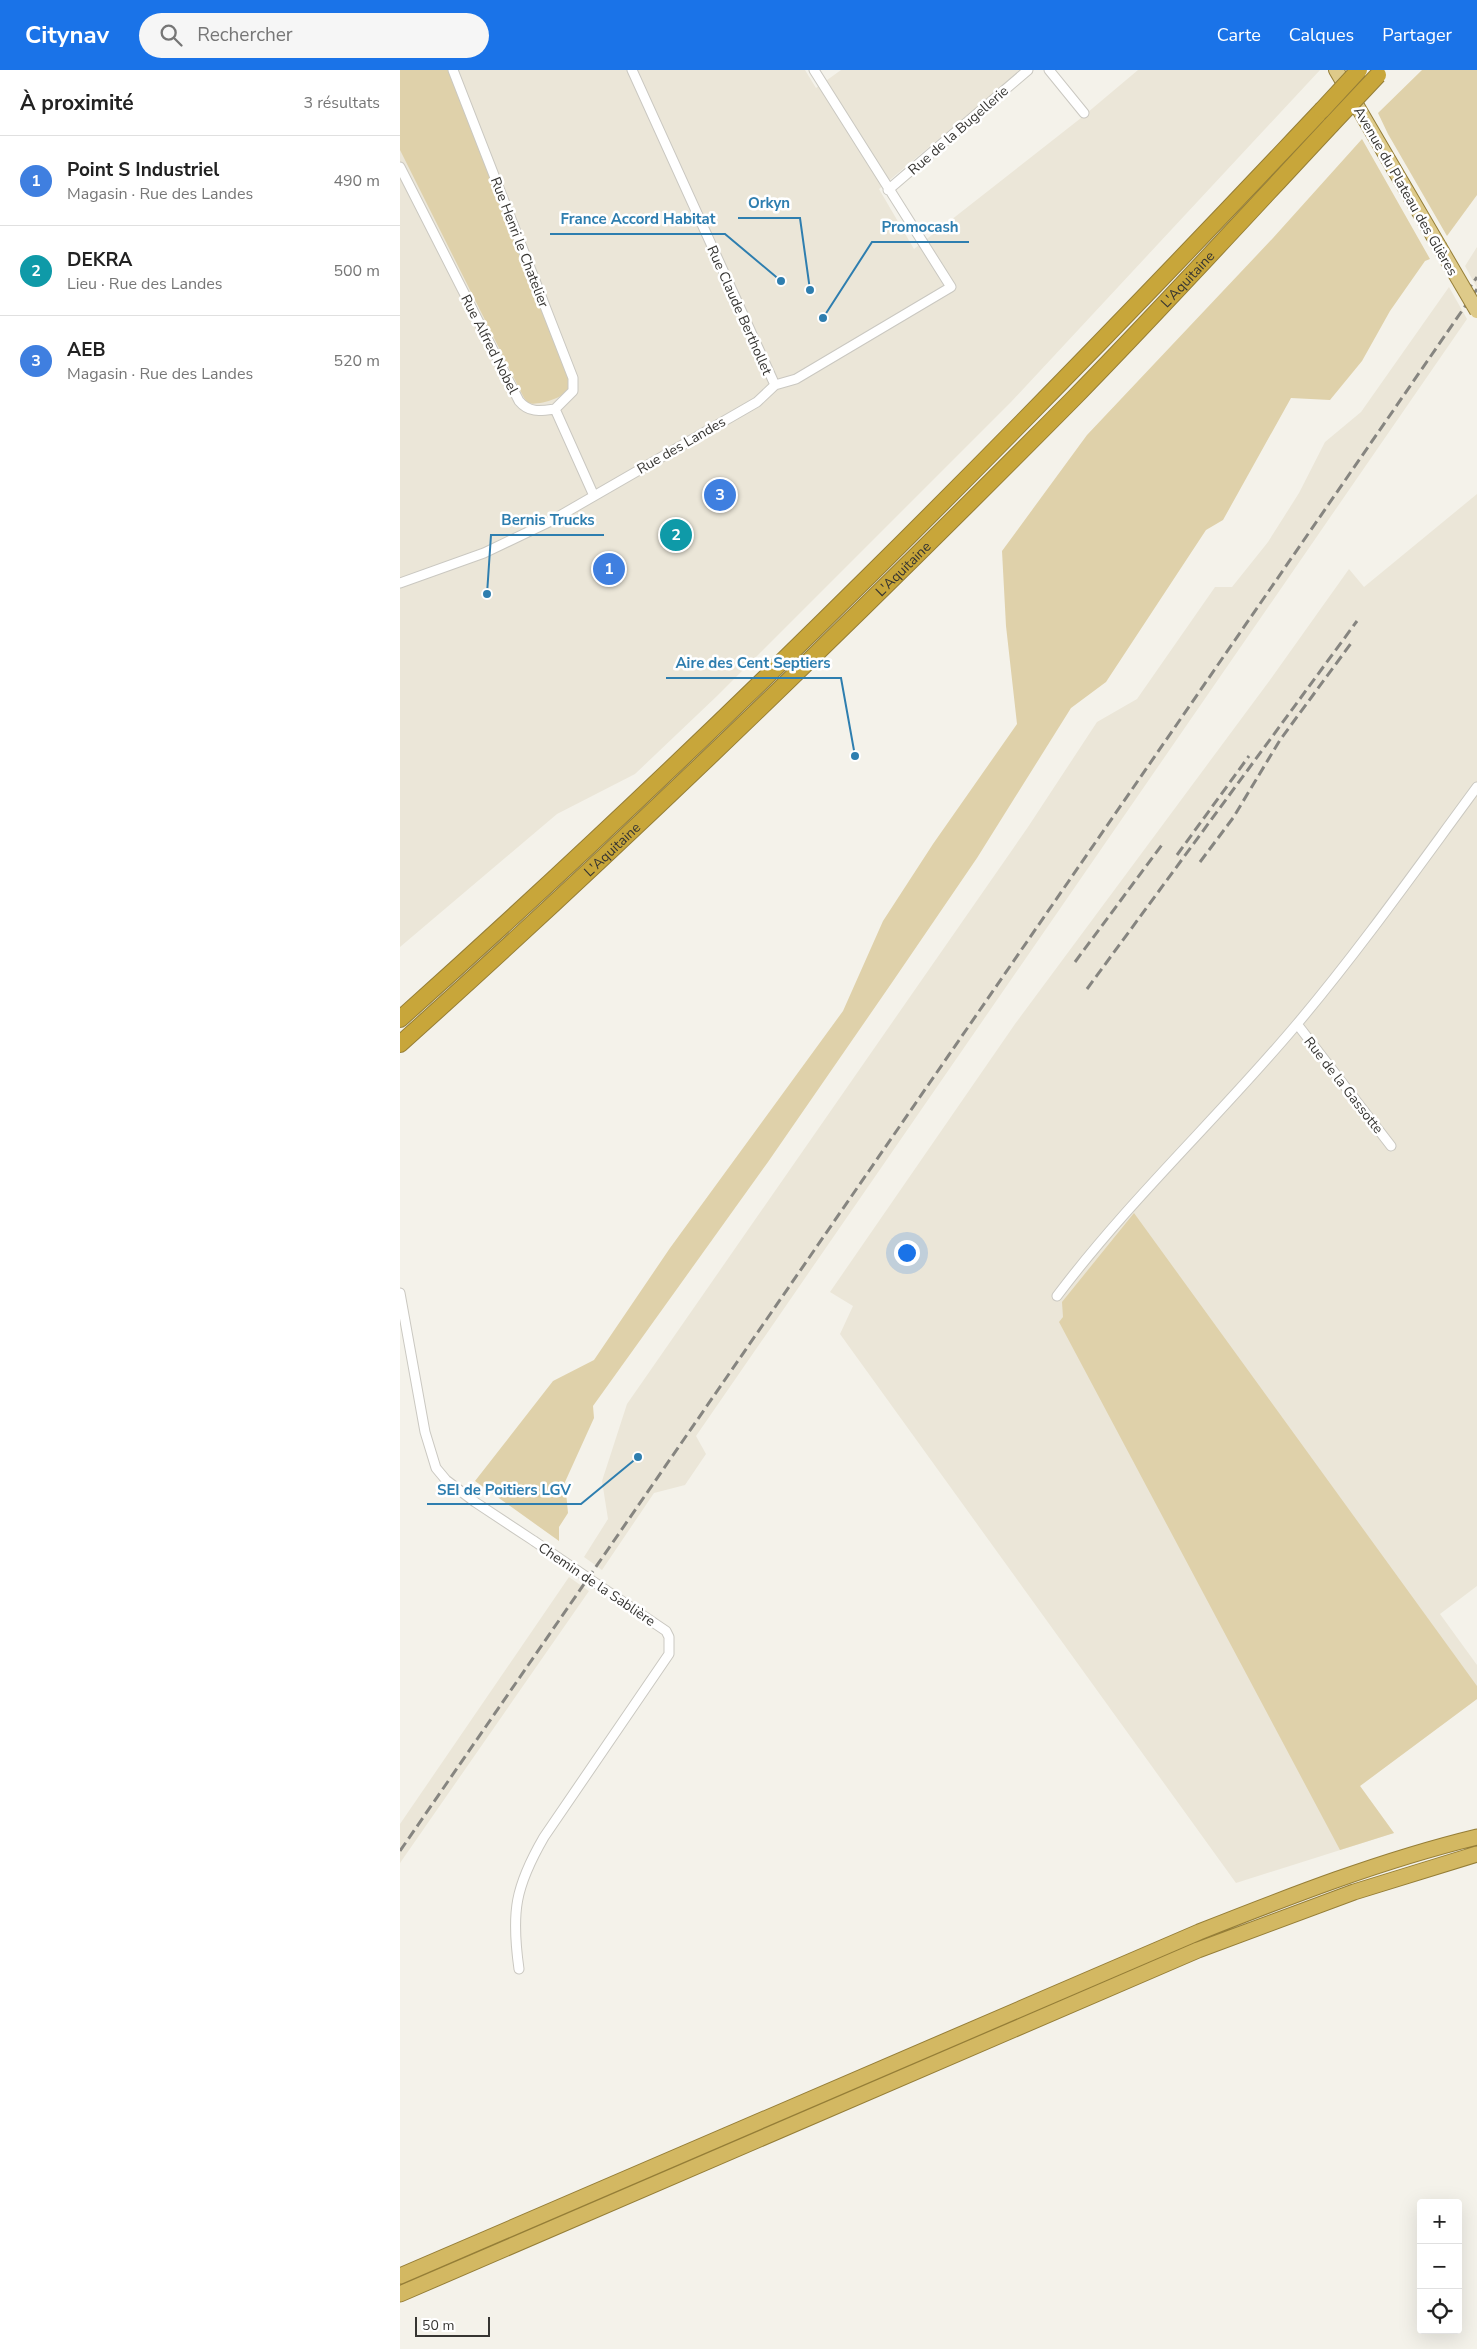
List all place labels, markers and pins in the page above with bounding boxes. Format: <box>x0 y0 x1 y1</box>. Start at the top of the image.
callout: Orkyn <box>738 188 800 218</box>
callout: France Accord Habitat <box>550 204 725 234</box>
callout: Promocash <box>872 212 969 242</box>
pin: 3 <box>704 476 736 514</box>
callout: Bernis Trucks <box>491 505 604 535</box>
pin: 2 <box>660 516 692 554</box>
pin: 1 <box>593 550 625 588</box>
callout: Aire des Cent Septiers <box>666 648 841 678</box>
callout: SEI de Poitiers LGV <box>427 1474 581 1504</box>

